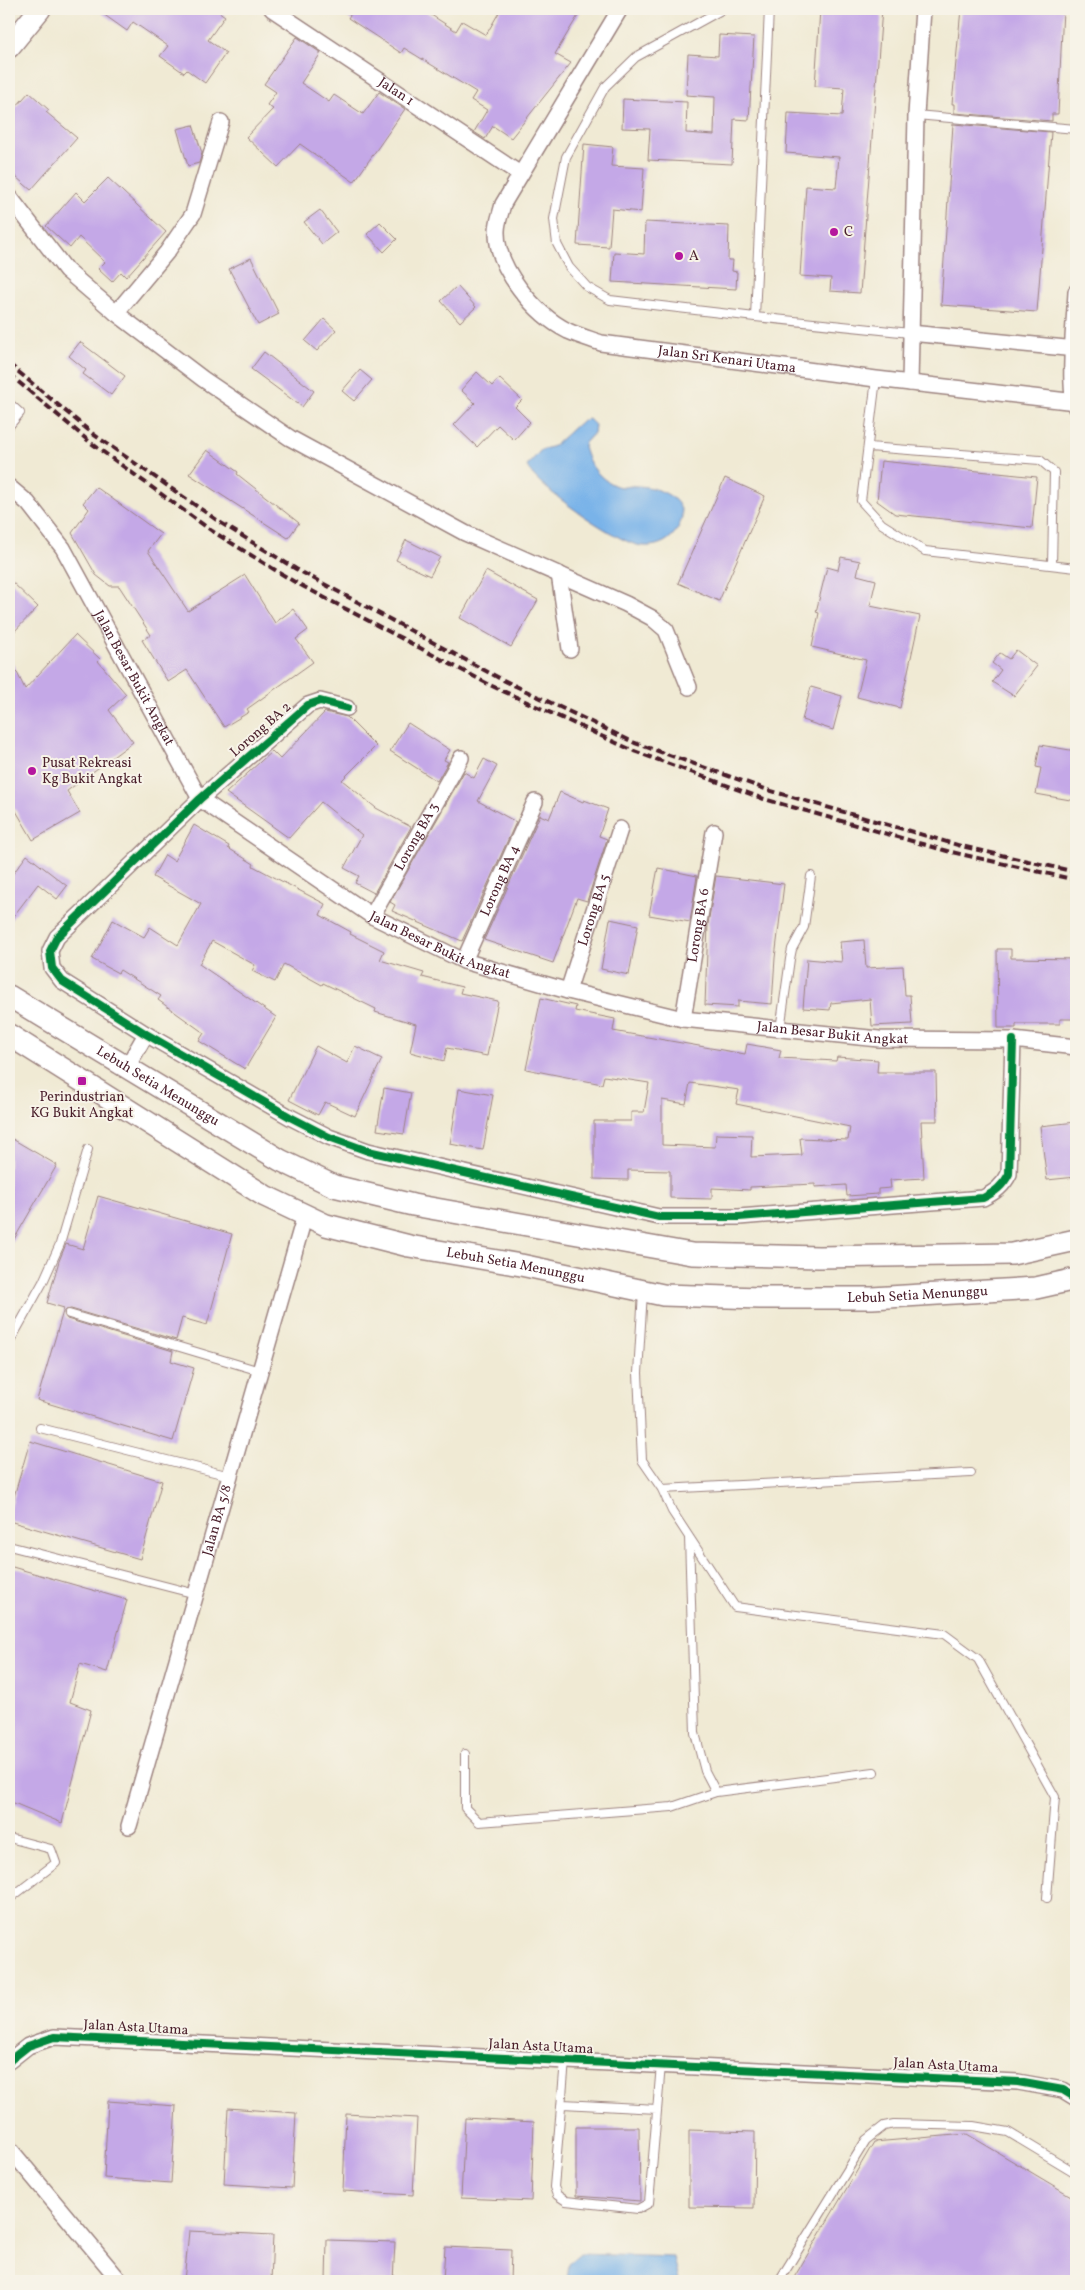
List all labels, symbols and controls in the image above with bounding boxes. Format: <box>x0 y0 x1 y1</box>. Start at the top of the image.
street label: Jalan 1 <box>374 73 418 110</box>
place label: C <box>844 223 853 242</box>
marker: C <box>828 226 840 238</box>
place label: A <box>689 247 699 266</box>
marker: A <box>673 250 685 262</box>
street label: Jalan Sri Kenari Utama <box>657 341 797 378</box>
street label: Jalan Besar Bukit Angkat <box>89 607 179 749</box>
street label: Lorong BA 2 <box>226 698 296 762</box>
place label: Pusat Rekreasi Kg Bukit Angkat <box>42 754 142 789</box>
marker: Pusat Rekreasi Kg Bukit Angkat <box>26 765 38 777</box>
street label: Lorong BA 3 <box>390 799 443 874</box>
street label: Lorong BA 4 <box>476 842 524 919</box>
street label: Lorong BA 5 <box>574 872 614 949</box>
street label: Lorong BA 6 <box>683 887 714 964</box>
street label: Jalan Besar Bukit Angkat <box>366 907 513 983</box>
street label: Jalan Besar Bukit Angkat <box>756 1017 908 1049</box>
street label: Lebuh Setia Menunggu <box>93 1042 223 1131</box>
marker: Perindustrian KG Bukit Angkat <box>76 1075 88 1087</box>
place label: Perindustrian KG Bukit Angkat <box>31 1088 134 1123</box>
street label: Lebuh Setia Menunggu <box>445 1243 587 1288</box>
street label: Lebuh Setia Menunggu <box>847 1281 988 1308</box>
street label: Jalan BA 5/8 <box>198 1482 236 1558</box>
street label: Jalan Asta Utama <box>83 2016 189 2040</box>
street label: Jalan Asta Utama <box>488 2035 594 2059</box>
street label: Jalan Asta Utama <box>893 2054 999 2078</box>

